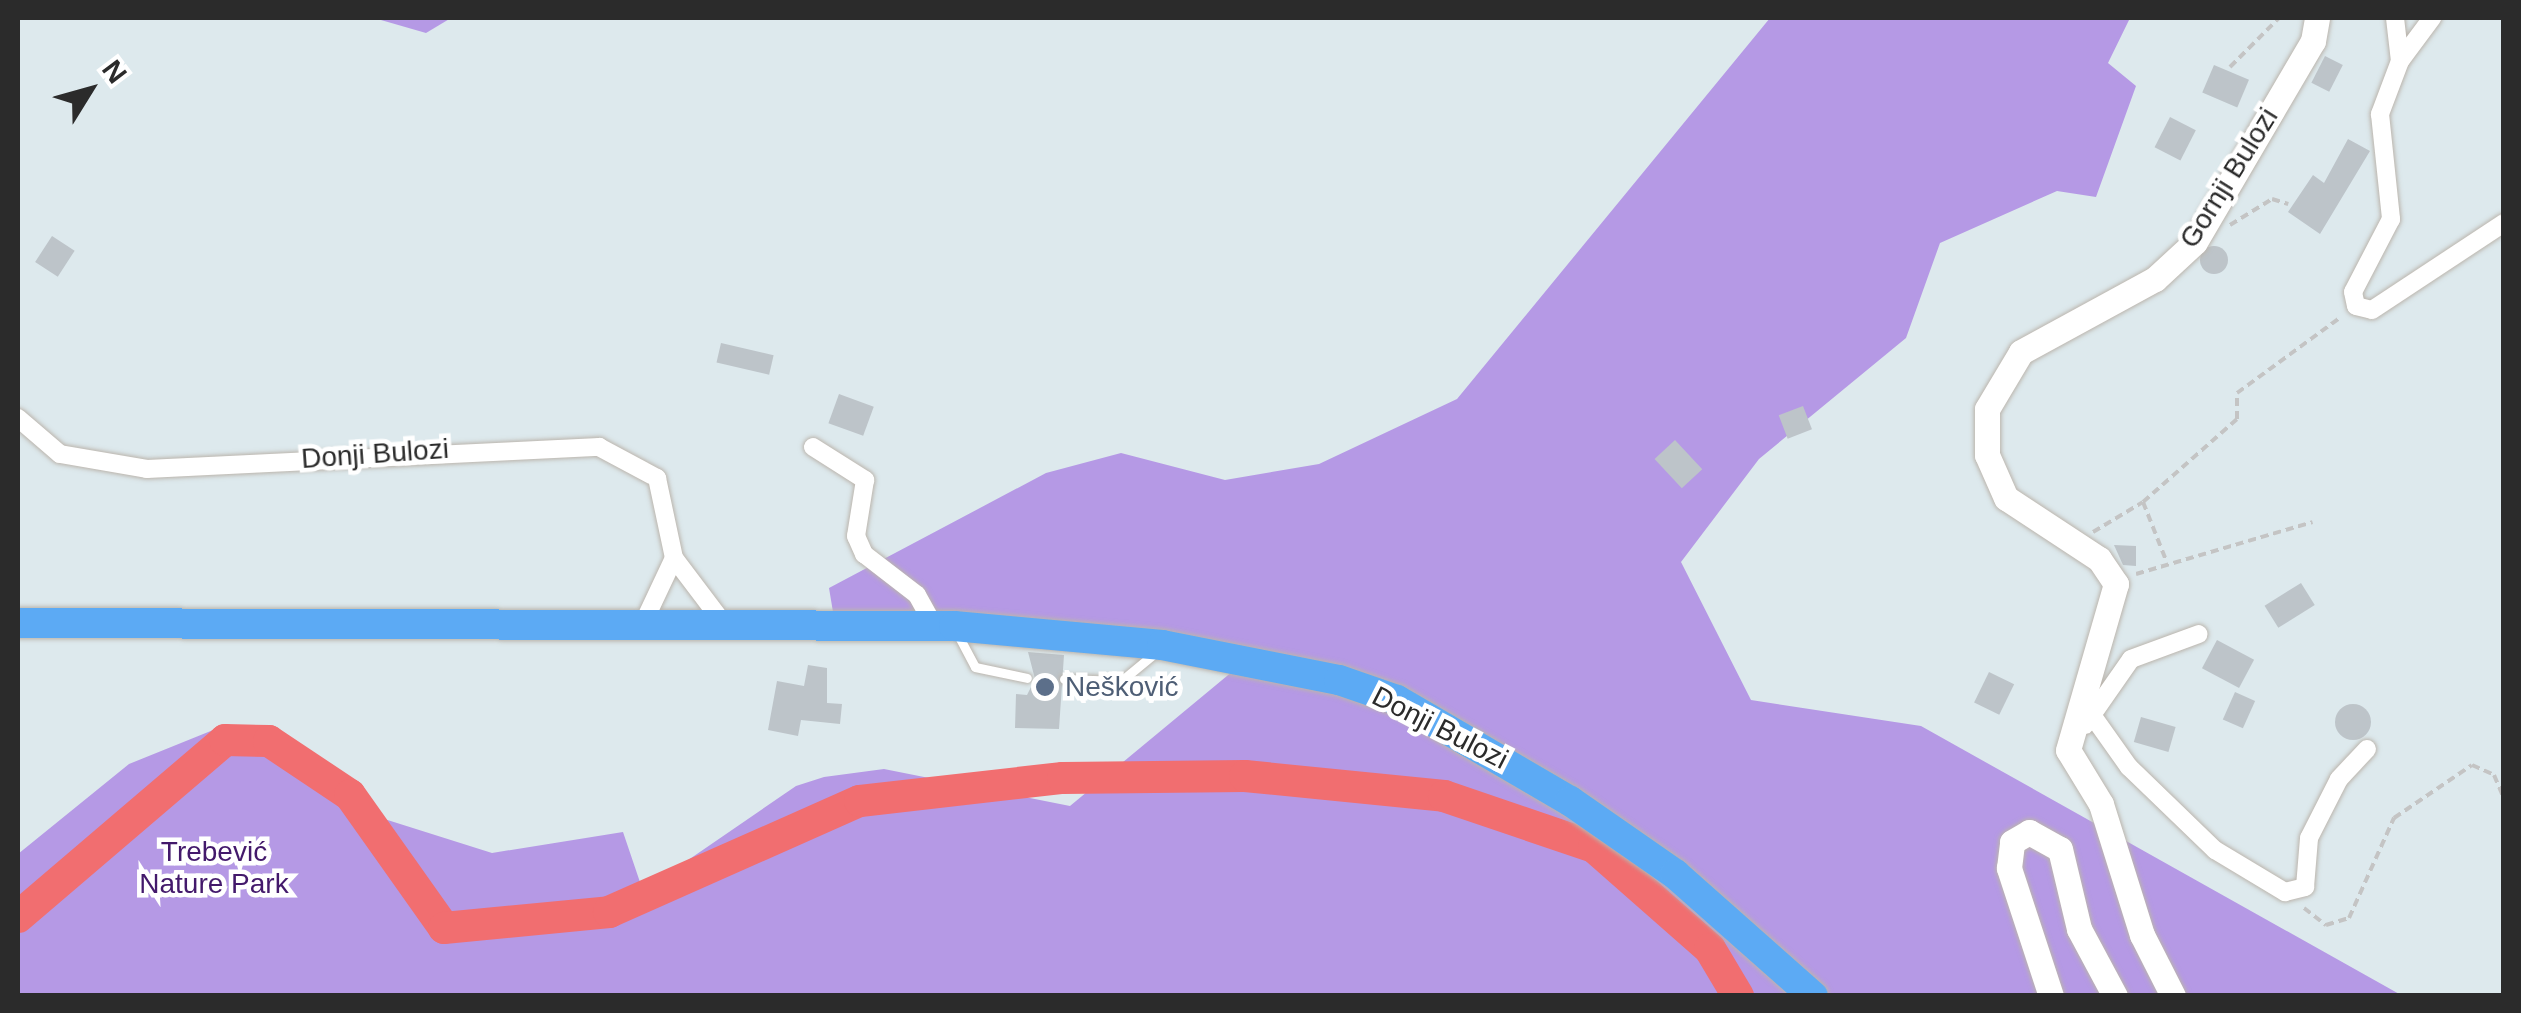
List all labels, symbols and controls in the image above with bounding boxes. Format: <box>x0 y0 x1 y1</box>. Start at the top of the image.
north arrow <box>40 40 140 140</box>
text: N <box>96 54 133 89</box>
street label: Gornji Bulozi <box>2173 102 2285 254</box>
street label: Donji Bulozi <box>300 432 450 476</box>
place label: Nešković <box>1065 670 1179 704</box>
marker: Nešković <box>1034 676 1056 698</box>
street label: Donji Bulozi <box>1367 679 1513 777</box>
park label: Trebević Nature Park <box>139 835 289 901</box>

